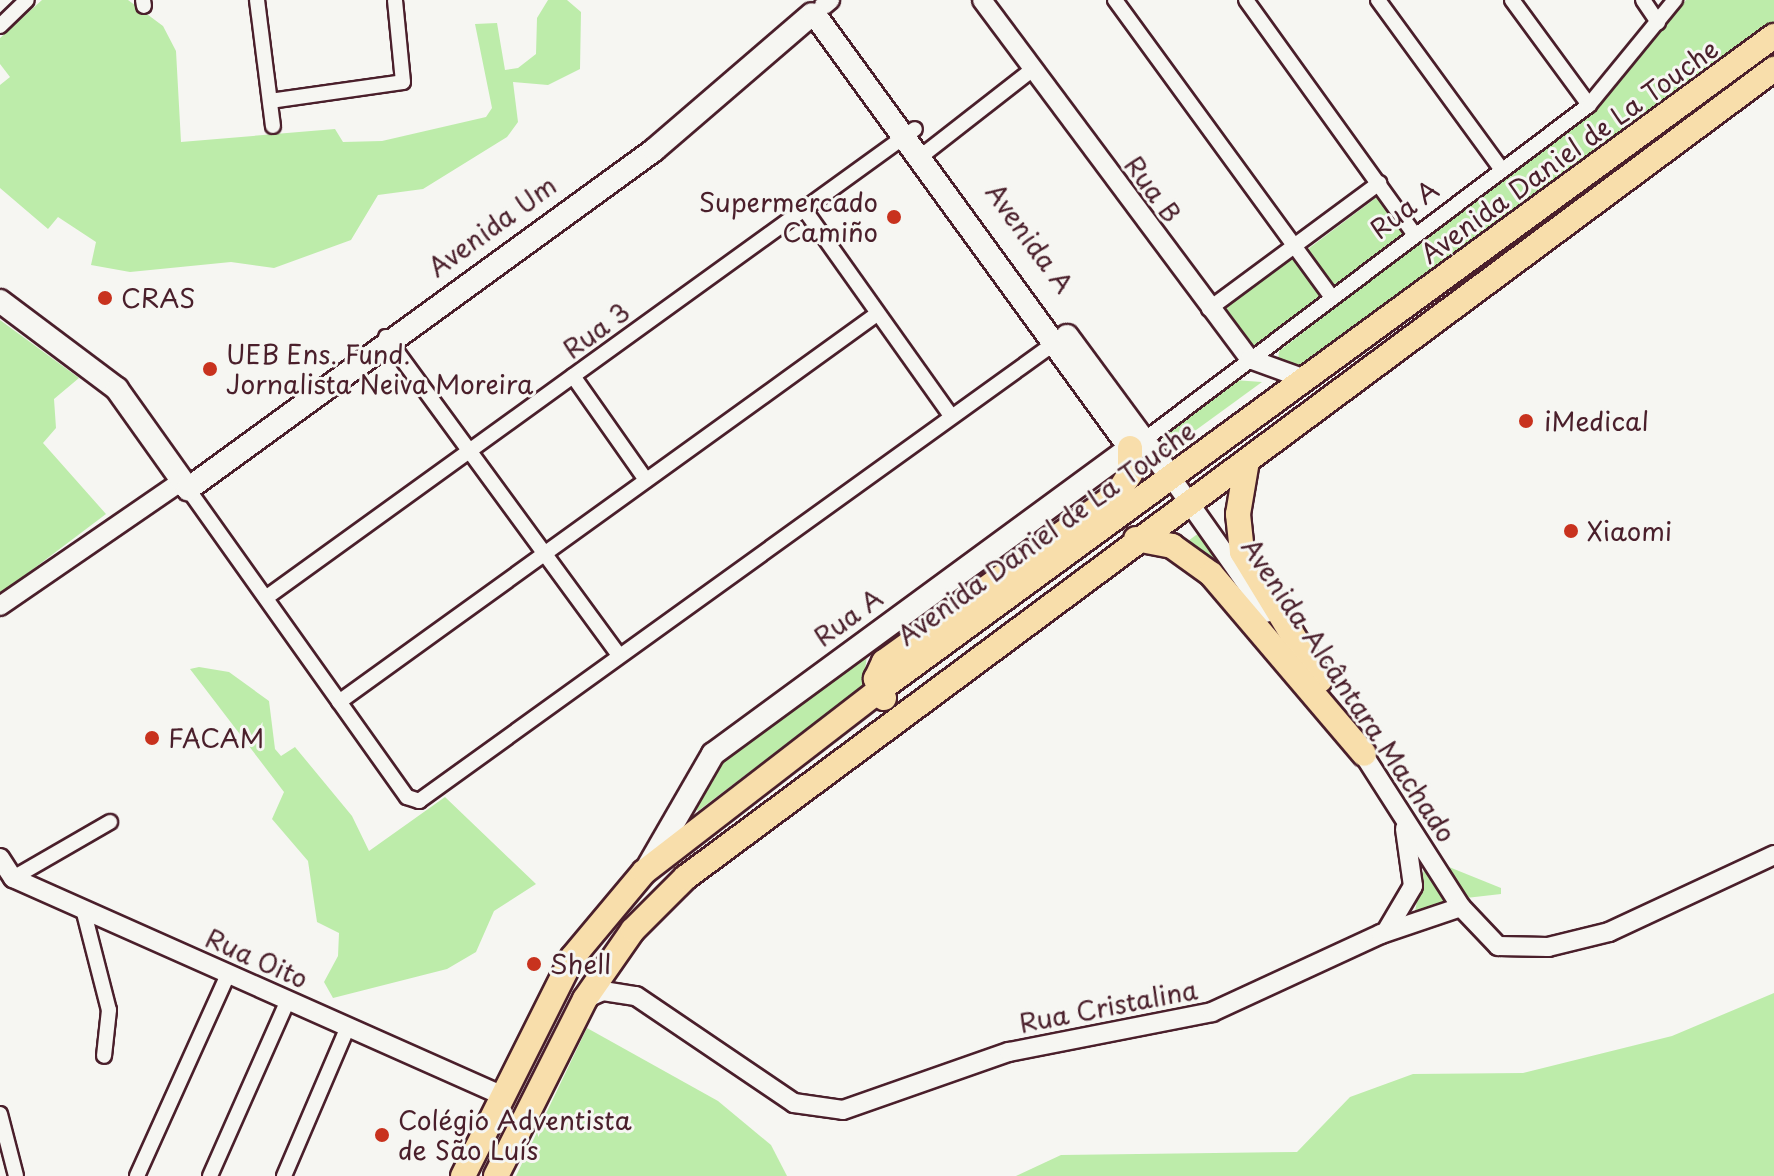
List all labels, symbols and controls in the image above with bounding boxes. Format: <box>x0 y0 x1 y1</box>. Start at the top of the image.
street label: Avenida Daniel de La Touche <box>1415 33 1723 269</box>
street label: Rua B <box>1118 149 1188 229</box>
street label: Avenida Um <box>421 169 563 283</box>
street label: Rua A <box>1363 173 1445 245</box>
street label: Avenida A <box>980 177 1080 299</box>
place label: Supermercado Camiño <box>699 186 878 248</box>
marker: Supermercado Camiño <box>885 208 903 226</box>
place label: CRAS <box>121 282 196 314</box>
marker: CRAS <box>96 289 114 307</box>
street label: Rua 3 <box>556 295 636 365</box>
place label: UEB Ens. Fund. Jornalista Neiva Moreira <box>226 338 538 400</box>
marker: UEB Ens. Fund. Jornalista Neiva Moreira <box>201 360 219 378</box>
place label: iMedical <box>1544 405 1649 437</box>
marker: iMedical <box>1515 410 1537 432</box>
street label: Avenida Daniel de La Touche <box>892 415 1200 651</box>
place label: Xiaomi <box>1587 515 1672 547</box>
marker: Xiaomi <box>1562 522 1580 540</box>
street label: Avenida Alcântara Machado <box>1236 532 1462 848</box>
street label: Rua A <box>807 581 889 653</box>
place label: FACAM <box>168 722 264 754</box>
marker: FACAM <box>143 729 161 747</box>
street label: Rua Oito <box>200 921 314 995</box>
place label: Shell <box>550 948 611 980</box>
marker: Shell <box>525 955 543 973</box>
street label: Rua Cristalina <box>1016 973 1200 1039</box>
place label: Colégio Adventista de São Luís <box>398 1104 635 1166</box>
marker: Colégio Adventista de São Luís <box>373 1126 391 1144</box>

